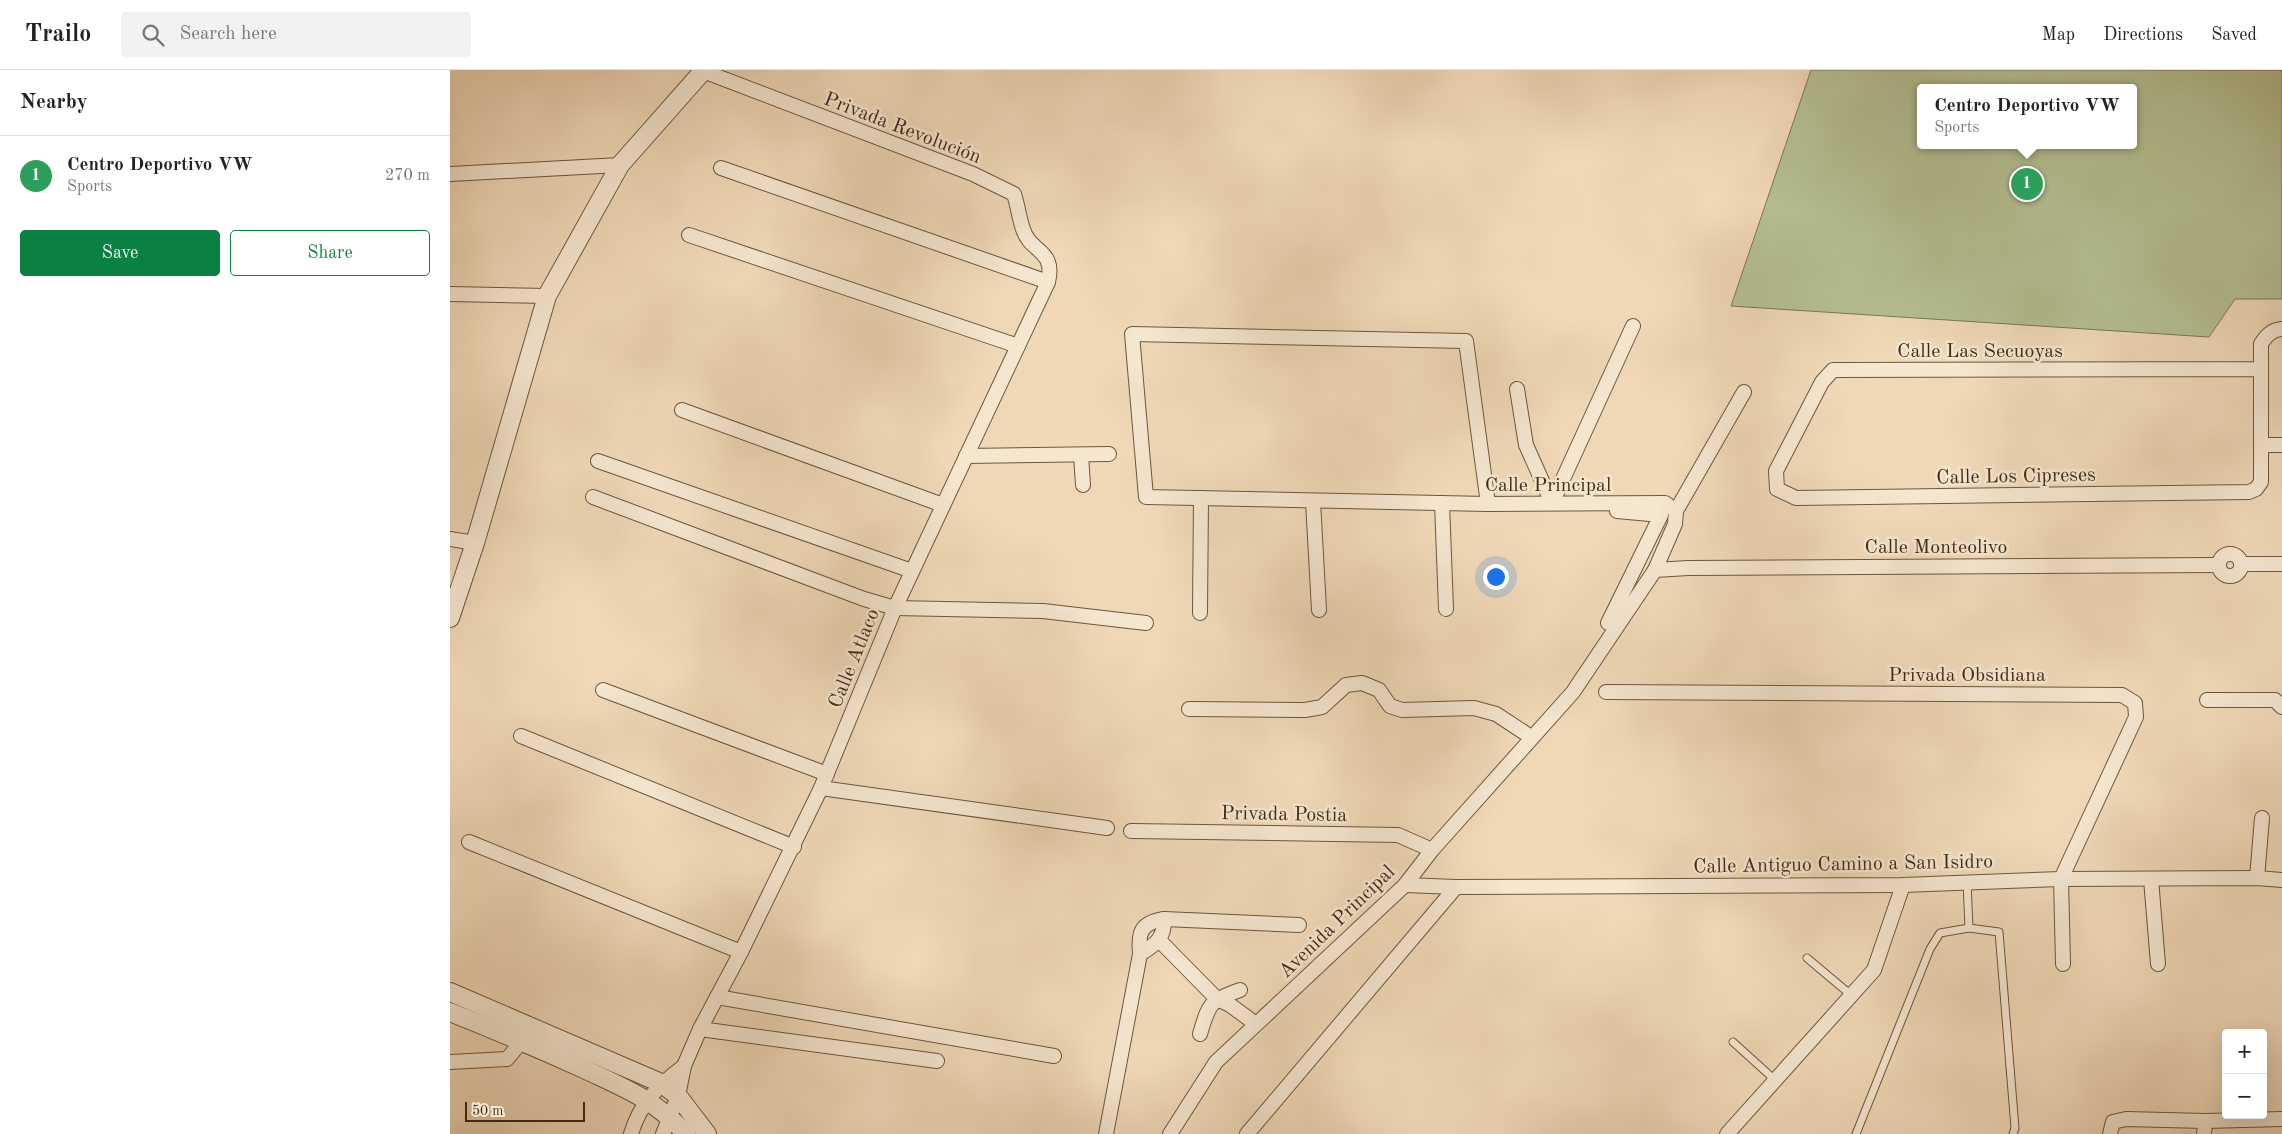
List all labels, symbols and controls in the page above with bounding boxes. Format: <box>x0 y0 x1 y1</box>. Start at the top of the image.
search box <box>121 12 471 57</box>
icon: search <box>139 21 167 49</box>
text: Trailo <box>25 23 91 47</box>
text: Search here <box>179 25 277 44</box>
text: Map <box>2042 26 2075 44</box>
text: Directions <box>2103 26 2183 44</box>
text: Saved <box>2211 26 2257 44</box>
popup <box>1917 84 2137 149</box>
street label: Privada Revolución <box>821 90 984 168</box>
text: Nearby <box>20 92 88 113</box>
text: Centro Deportivo VW <box>1934 97 2120 116</box>
text: Sports <box>1934 120 1979 136</box>
text: Centro Deportivo VW <box>67 156 253 175</box>
pin: 1 <box>2011 165 2043 203</box>
text: 1 <box>31 168 41 184</box>
text: 270 m <box>385 168 430 184</box>
text: Sports <box>67 179 112 195</box>
button: Save <box>20 230 220 276</box>
button: Share <box>230 230 430 276</box>
street label: Calle Las Secuoyas <box>1897 342 2063 362</box>
street label: Calle Los Cipreses <box>1936 466 2096 488</box>
street label: Calle Principal <box>1485 476 1611 496</box>
street label: Calle Monteolivo <box>1865 538 2007 558</box>
your location <box>1483 564 1509 590</box>
street label: Calle Atlaco <box>826 606 884 711</box>
street label: Privada Obsidiana <box>1888 666 2046 686</box>
street label: Privada Postia <box>1221 804 1347 826</box>
street label: Calle Antiguo Camino a San Isidro <box>1693 852 1993 878</box>
street label: Avenida Principal <box>1276 862 1399 983</box>
map controls <box>2222 1029 2267 1119</box>
button: + <box>2222 1029 2267 1074</box>
button: − <box>2222 1074 2267 1119</box>
scale bar <box>465 1099 585 1122</box>
text: 50 m <box>472 1104 503 1118</box>

